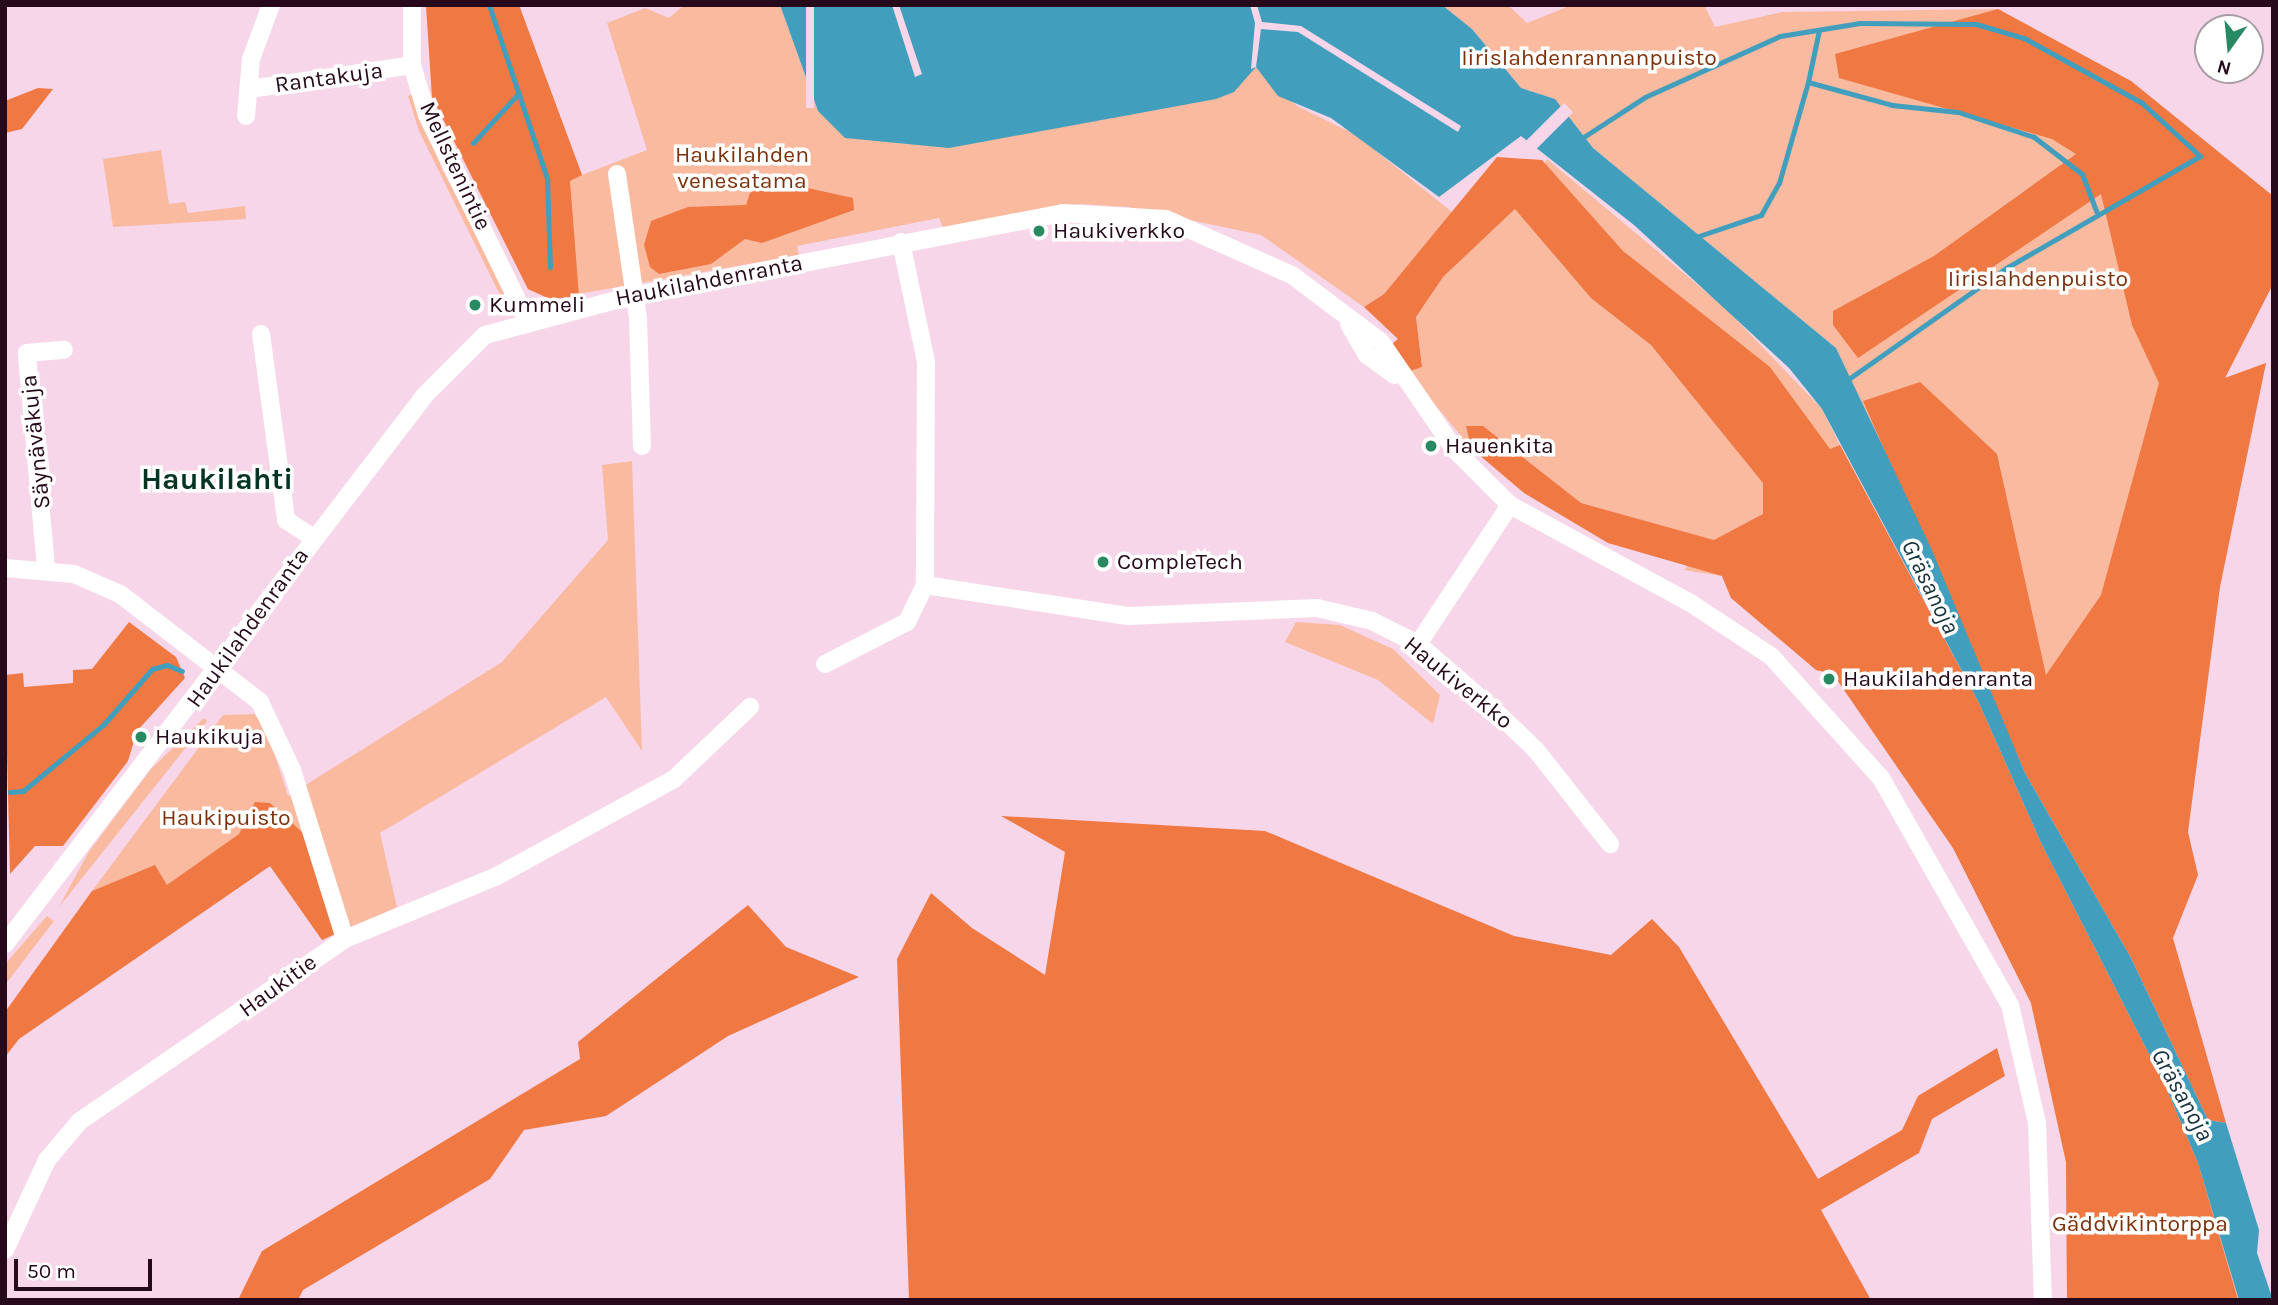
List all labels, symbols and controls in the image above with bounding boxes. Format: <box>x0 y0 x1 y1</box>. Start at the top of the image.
north arrow <box>2194 14 2264 84</box>
park label: Iirislahdenrannanpuisto <box>1461 44 1717 72</box>
text: N <box>2215 55 2234 80</box>
street label: Rantakuja <box>273 57 385 99</box>
street label: Mellstenintie <box>413 97 497 235</box>
park label: Haukilahden venesatama <box>675 141 809 195</box>
place label: Haukiverkko <box>1053 217 1185 245</box>
marker: Haukiverkko <box>1031 223 1047 239</box>
street label: Haukilahdenranta <box>613 249 805 313</box>
park label: Iirislahdenpuisto <box>1948 265 2128 293</box>
place label: Kummeli <box>489 291 585 319</box>
marker: Kummeli <box>467 297 483 313</box>
street label: Säynäväkuja <box>15 374 57 510</box>
place label: Hauenkita <box>1445 432 1554 460</box>
marker: Hauenkita <box>1423 438 1439 454</box>
district label: Haukilahti <box>141 461 293 497</box>
water label: Gräsanoja <box>1895 535 1965 639</box>
street label: Haukilahdenranta <box>181 543 315 713</box>
place label: CompleTech <box>1117 548 1243 576</box>
marker: CompleTech <box>1095 554 1111 570</box>
street label: Haukiverkko <box>1398 631 1518 735</box>
place label: Haukilahdenranta <box>1843 665 2033 693</box>
marker: Haukilahdenranta <box>1821 671 1837 687</box>
place label: Haukikuja <box>155 723 264 751</box>
marker: Haukikuja <box>133 729 149 745</box>
park label: Haukipuisto <box>161 804 291 832</box>
street label: Haukitie <box>234 949 322 1023</box>
water label: Gräsanoja <box>2145 1044 2219 1146</box>
park label: Gäddvikintorppa <box>2052 1210 2228 1238</box>
scale bar <box>18 1246 156 1290</box>
text: 50 m <box>27 1259 76 1283</box>

